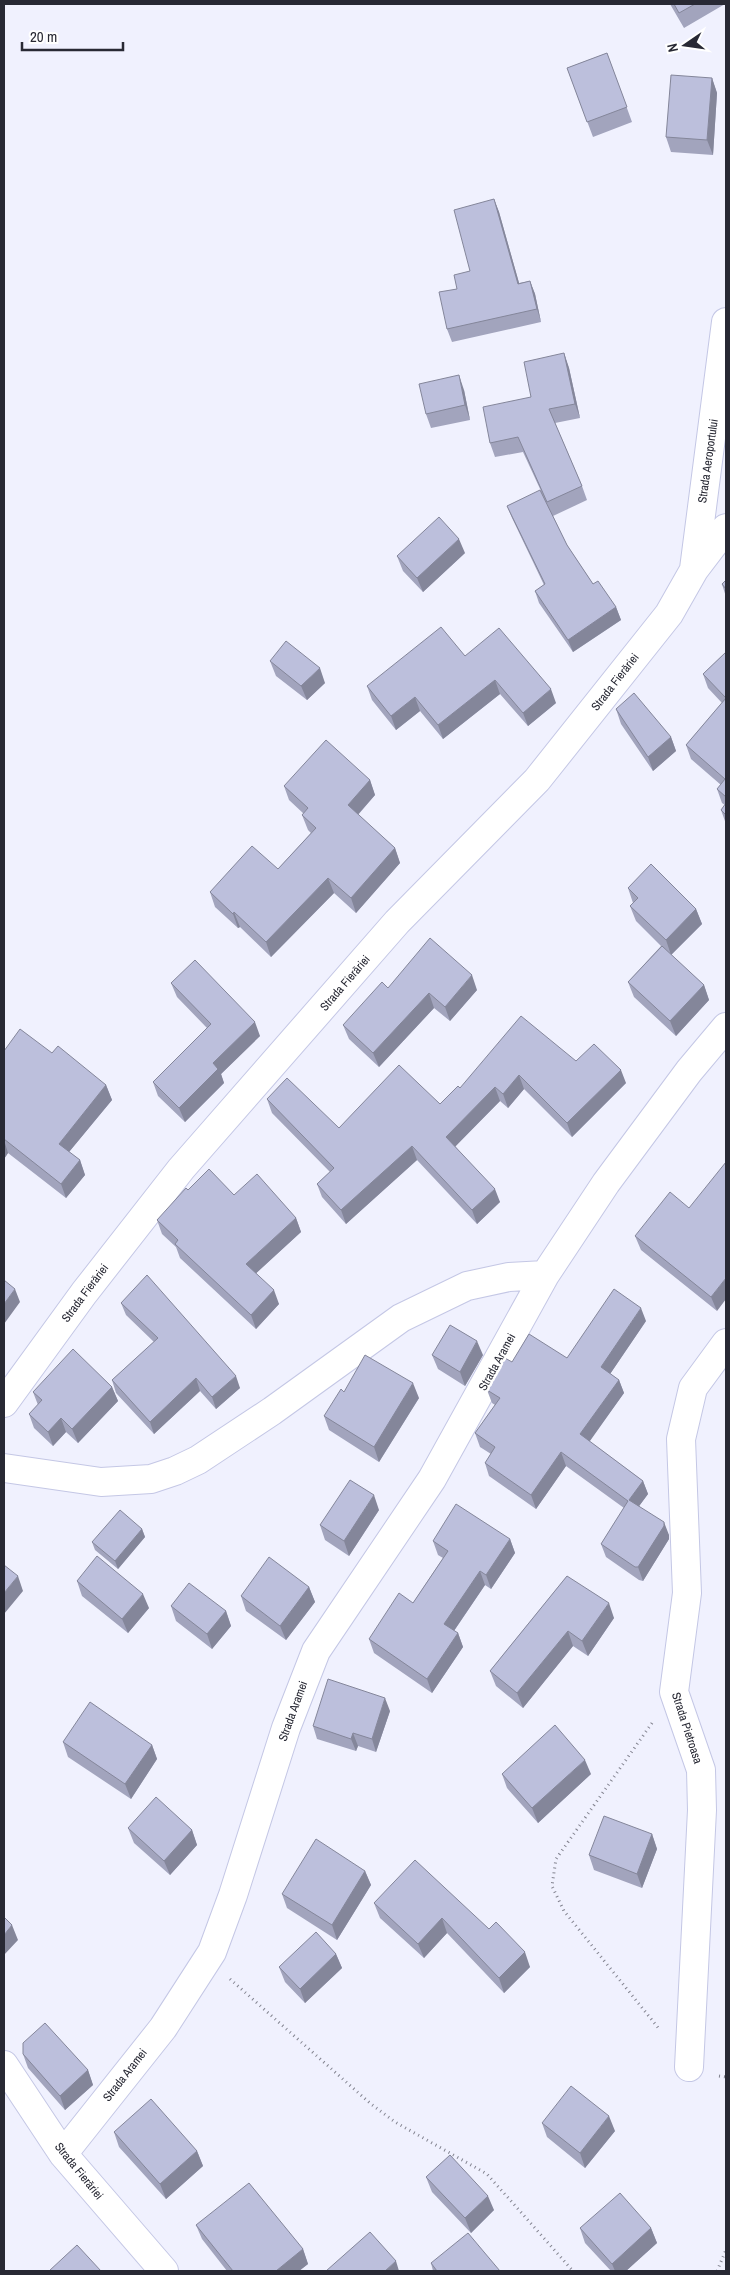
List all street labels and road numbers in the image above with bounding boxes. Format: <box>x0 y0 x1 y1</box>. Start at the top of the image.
street label: Strada Aeroportului <box>694 418 722 504</box>
street label: Strada Fierăriei <box>587 650 643 714</box>
street label: Strada Fierăriei <box>316 952 374 1014</box>
street label: Strada Fierăriei <box>58 1261 112 1325</box>
street label: Strada Aramei <box>475 1331 519 1393</box>
street label: Strada Aramei <box>275 1679 311 1743</box>
street label: Strada Pietroasa <box>668 1690 706 1766</box>
street label: Strada Aramei <box>99 2045 151 2105</box>
street label: Strada Fierăriei <box>51 2139 107 2203</box>

